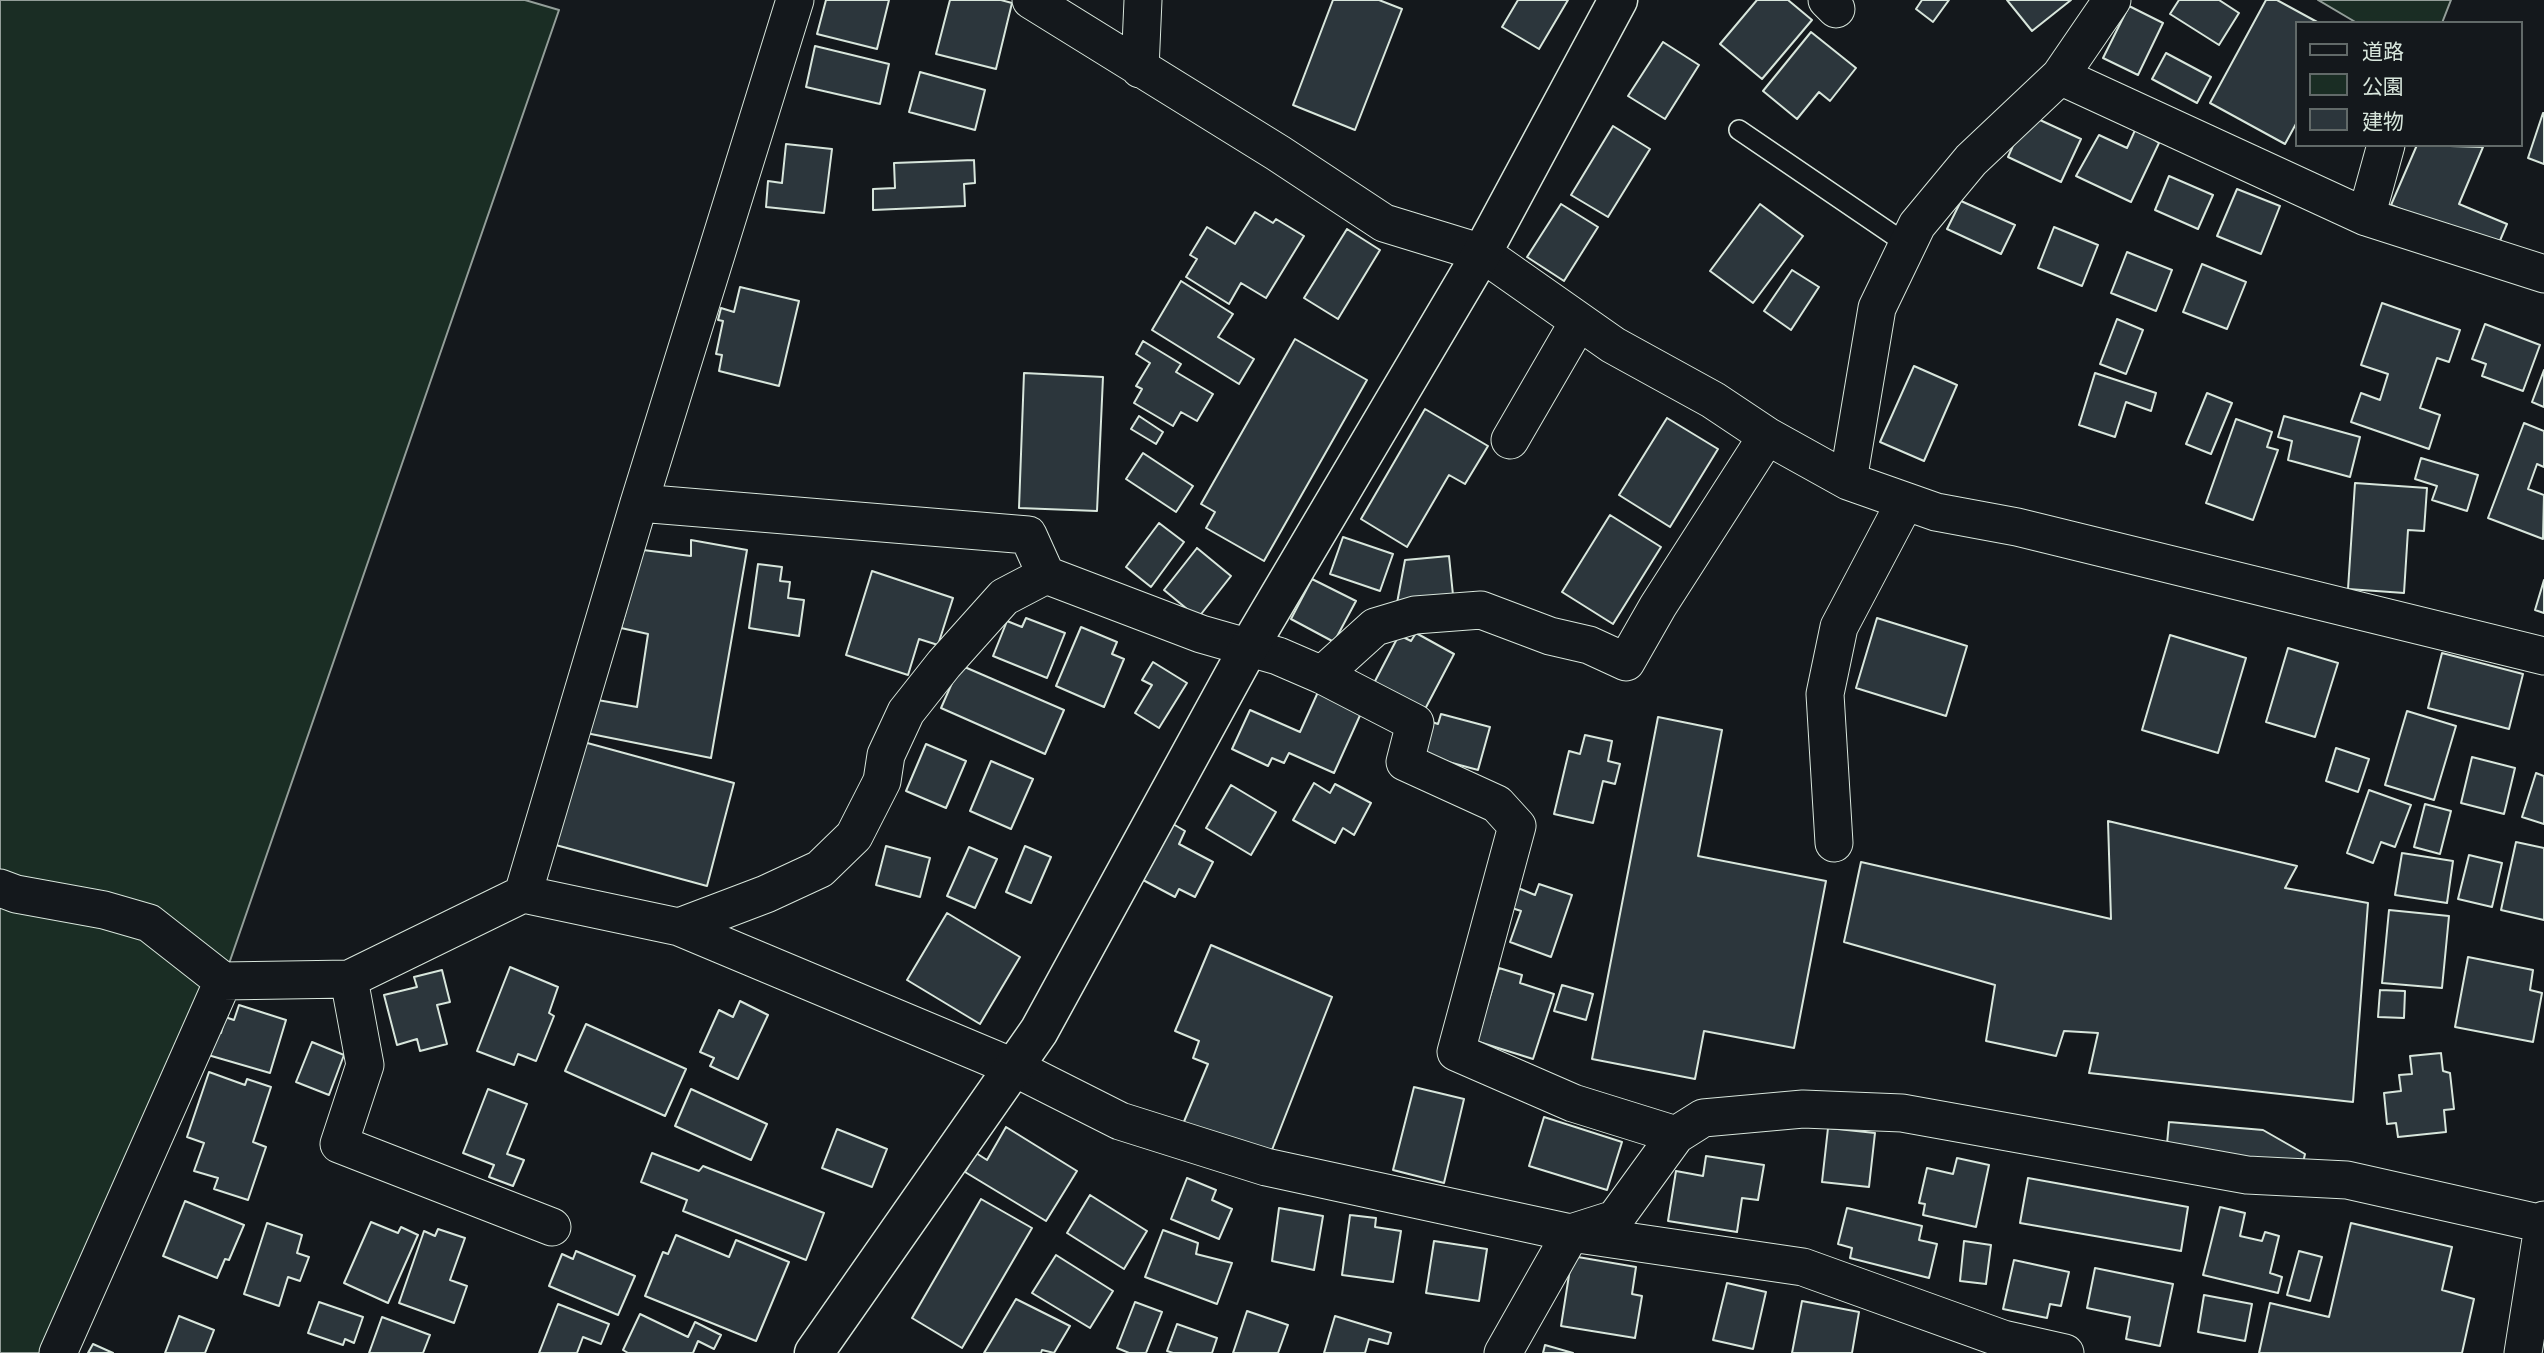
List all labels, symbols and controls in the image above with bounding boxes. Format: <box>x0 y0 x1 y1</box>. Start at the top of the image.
legend <box>2296 21 2523 147</box>
text: 道路 <box>2362 37 2404 65</box>
text: 公園 <box>2362 72 2404 100</box>
text: 建物 <box>2362 107 2404 135</box>

